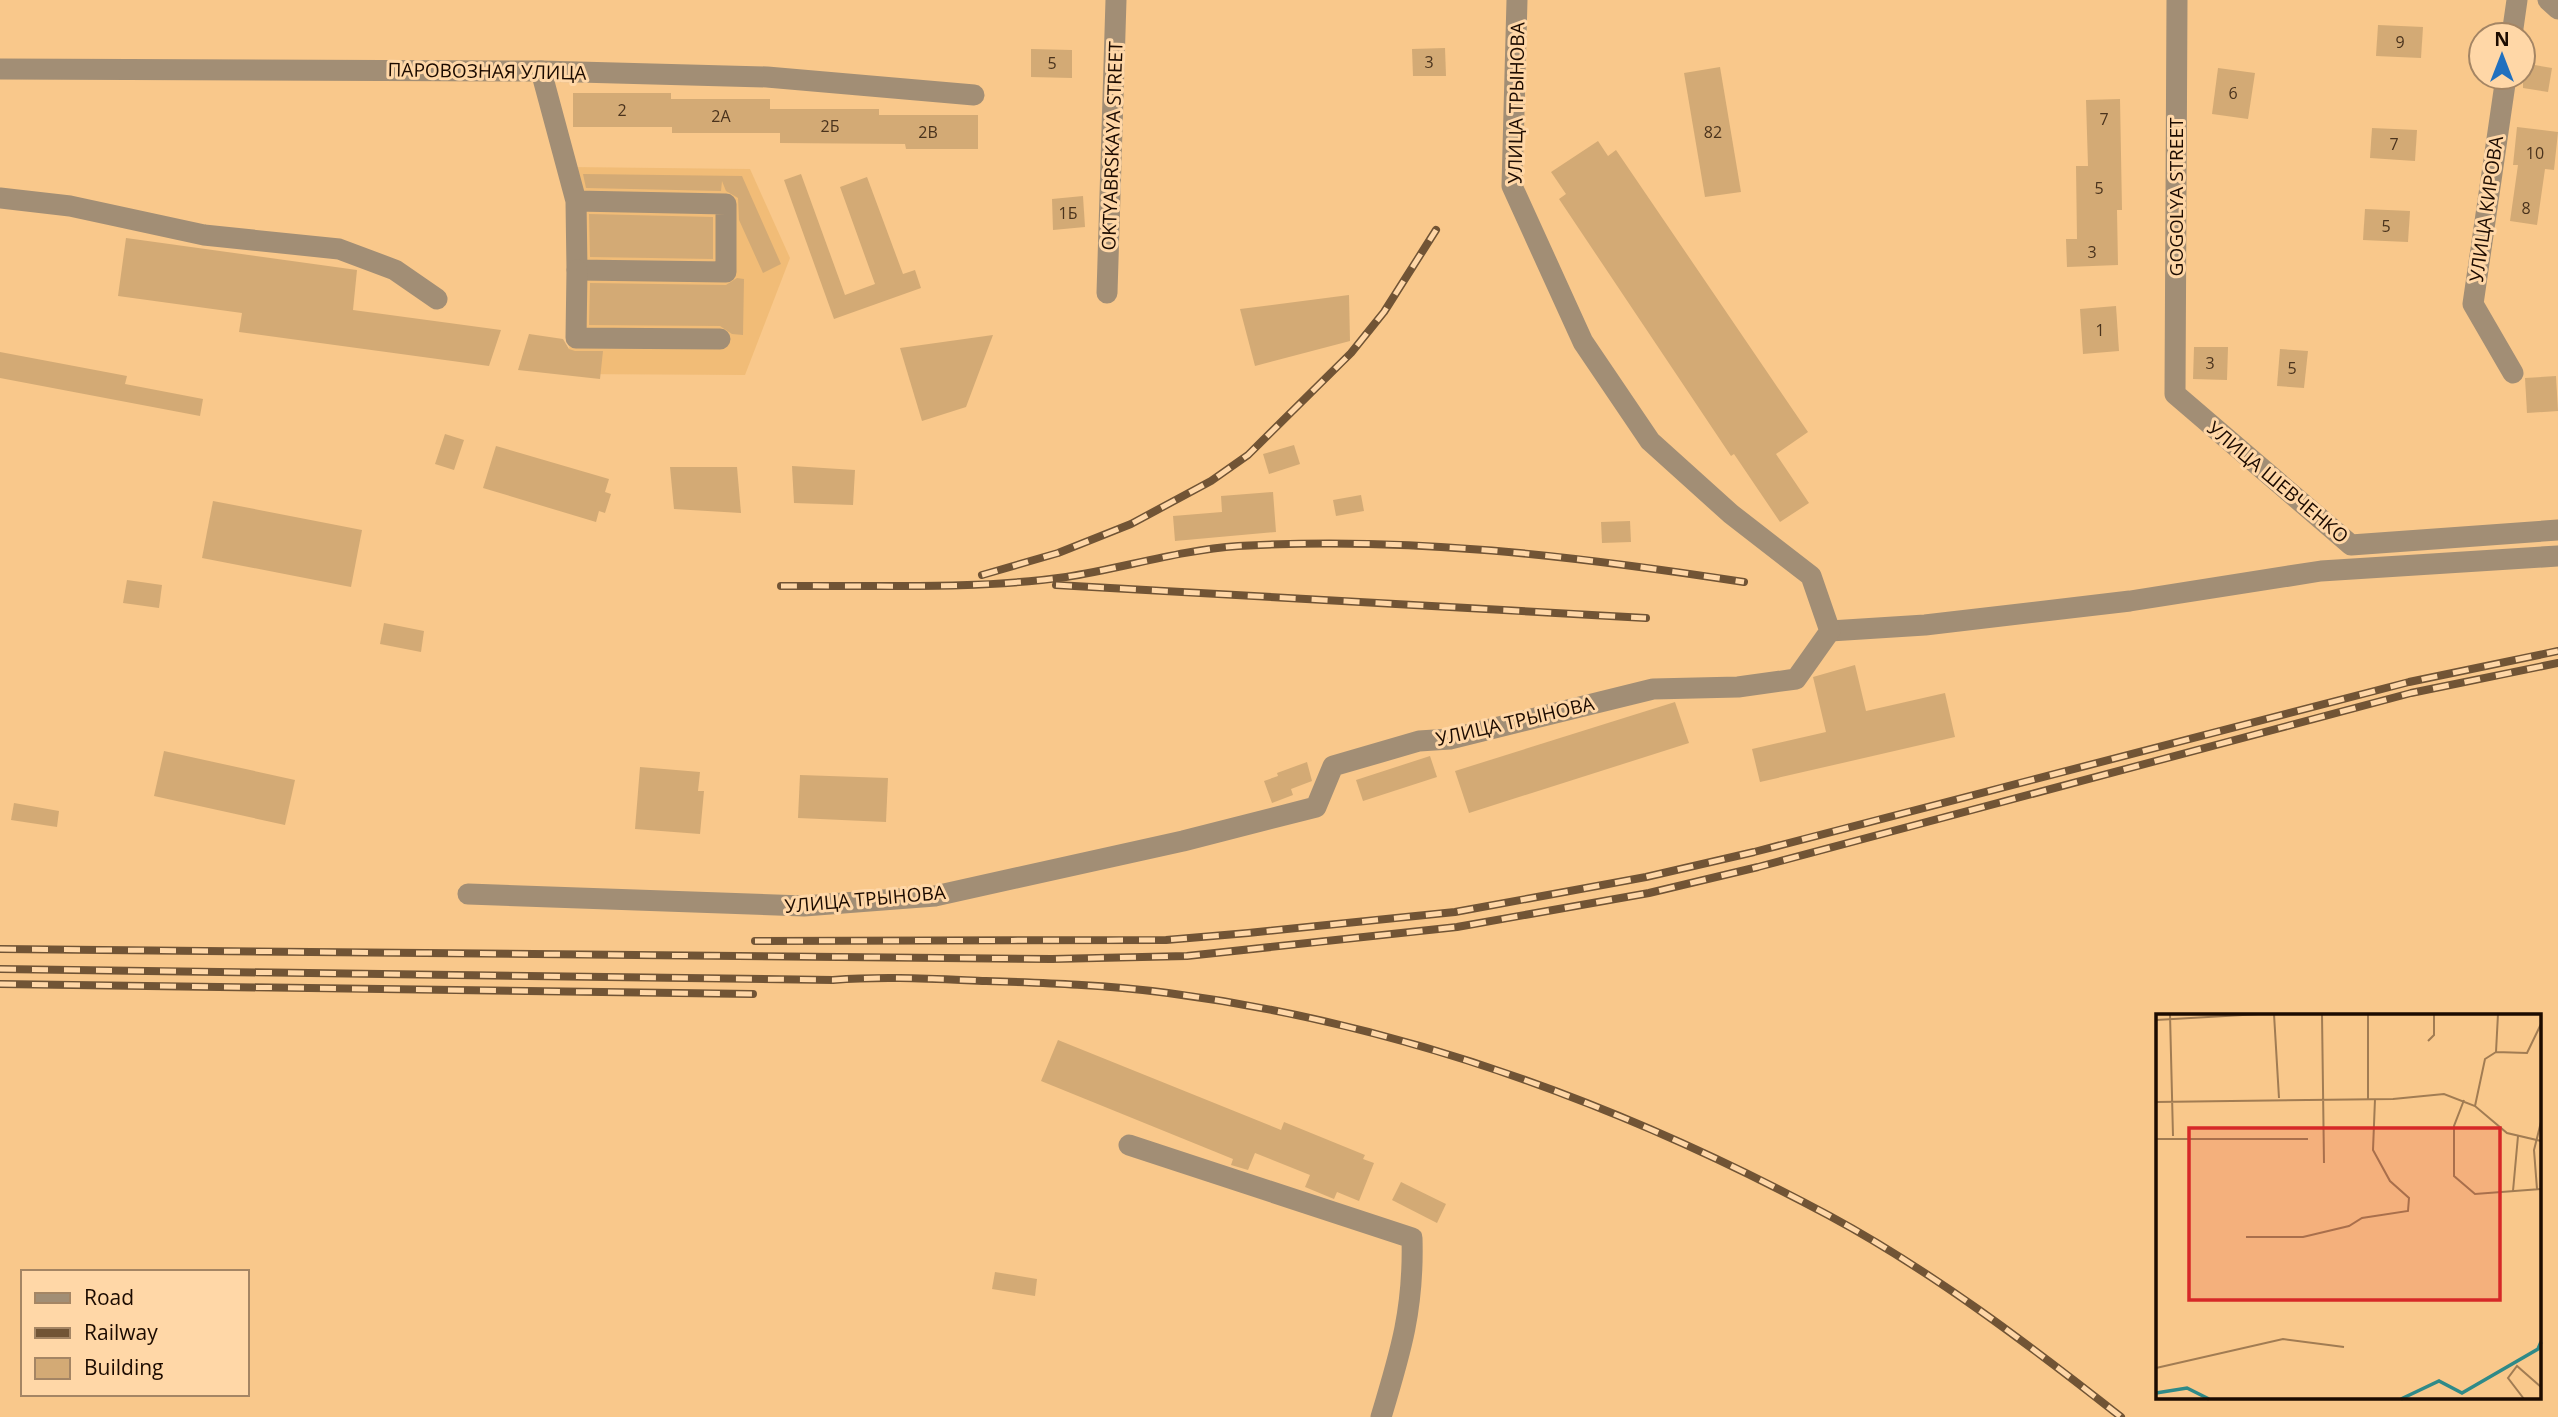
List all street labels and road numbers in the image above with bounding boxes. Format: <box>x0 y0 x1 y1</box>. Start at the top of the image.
street label: УЛИЦА ТРЫНОВА <box>1502 22 1530 184</box>
street label: OKTYABRSKAYA STREET <box>1095 40 1129 251</box>
street label: ПАРОВОЗНАЯ УЛИЦА <box>387 56 587 86</box>
street label: GOGOLYA STREET <box>2163 117 2189 276</box>
street label: УЛИЦА КИРОВА <box>2463 134 2509 284</box>
street label: УЛИЦА ШЕВЧЕНКО <box>2202 415 2354 549</box>
street label: УЛИЦА ТРЫНОВА <box>1433 690 1597 752</box>
street label: УЛИЦА ТРЫНОВА <box>783 879 947 919</box>

